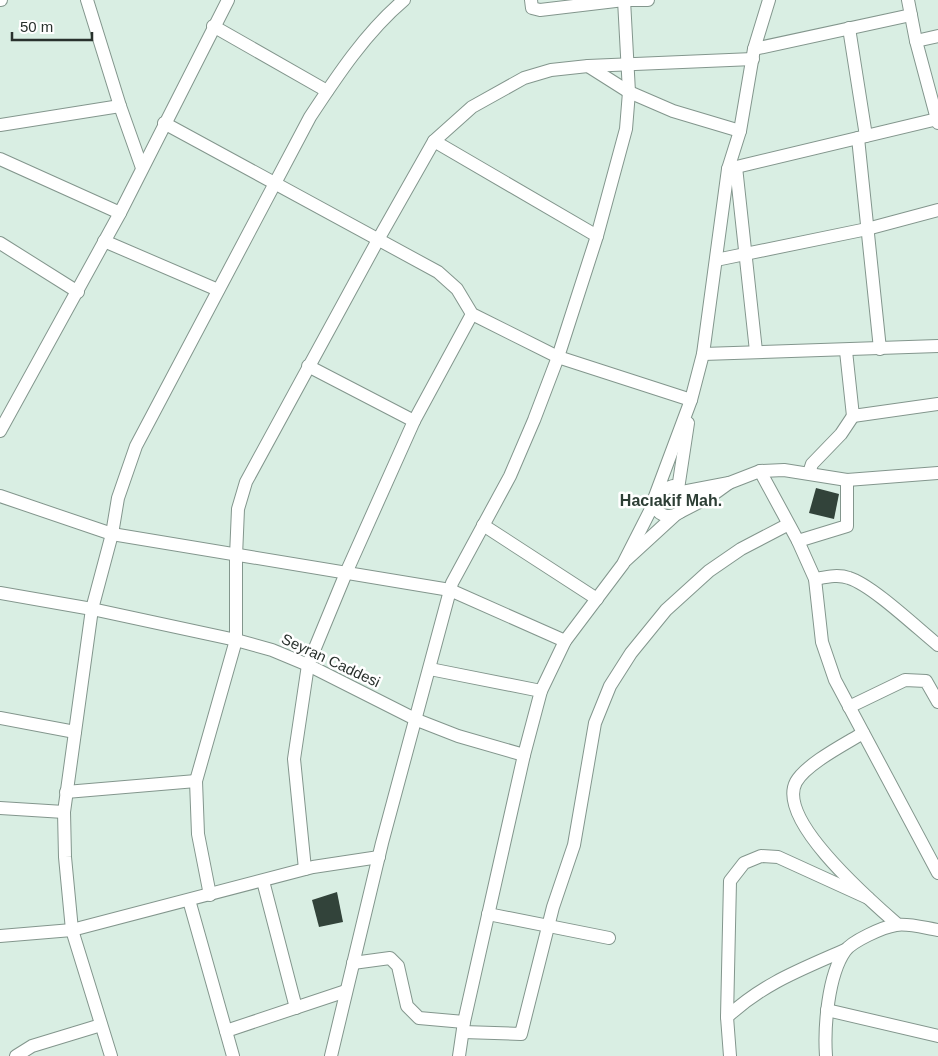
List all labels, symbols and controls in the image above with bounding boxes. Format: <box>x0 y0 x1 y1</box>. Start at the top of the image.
scale bar <box>12 10 92 42</box>
text: 50 m <box>20 18 53 35</box>
district label: Hacıakif Mah. <box>620 492 722 509</box>
street label: Seyran Caddesi <box>279 630 383 690</box>

